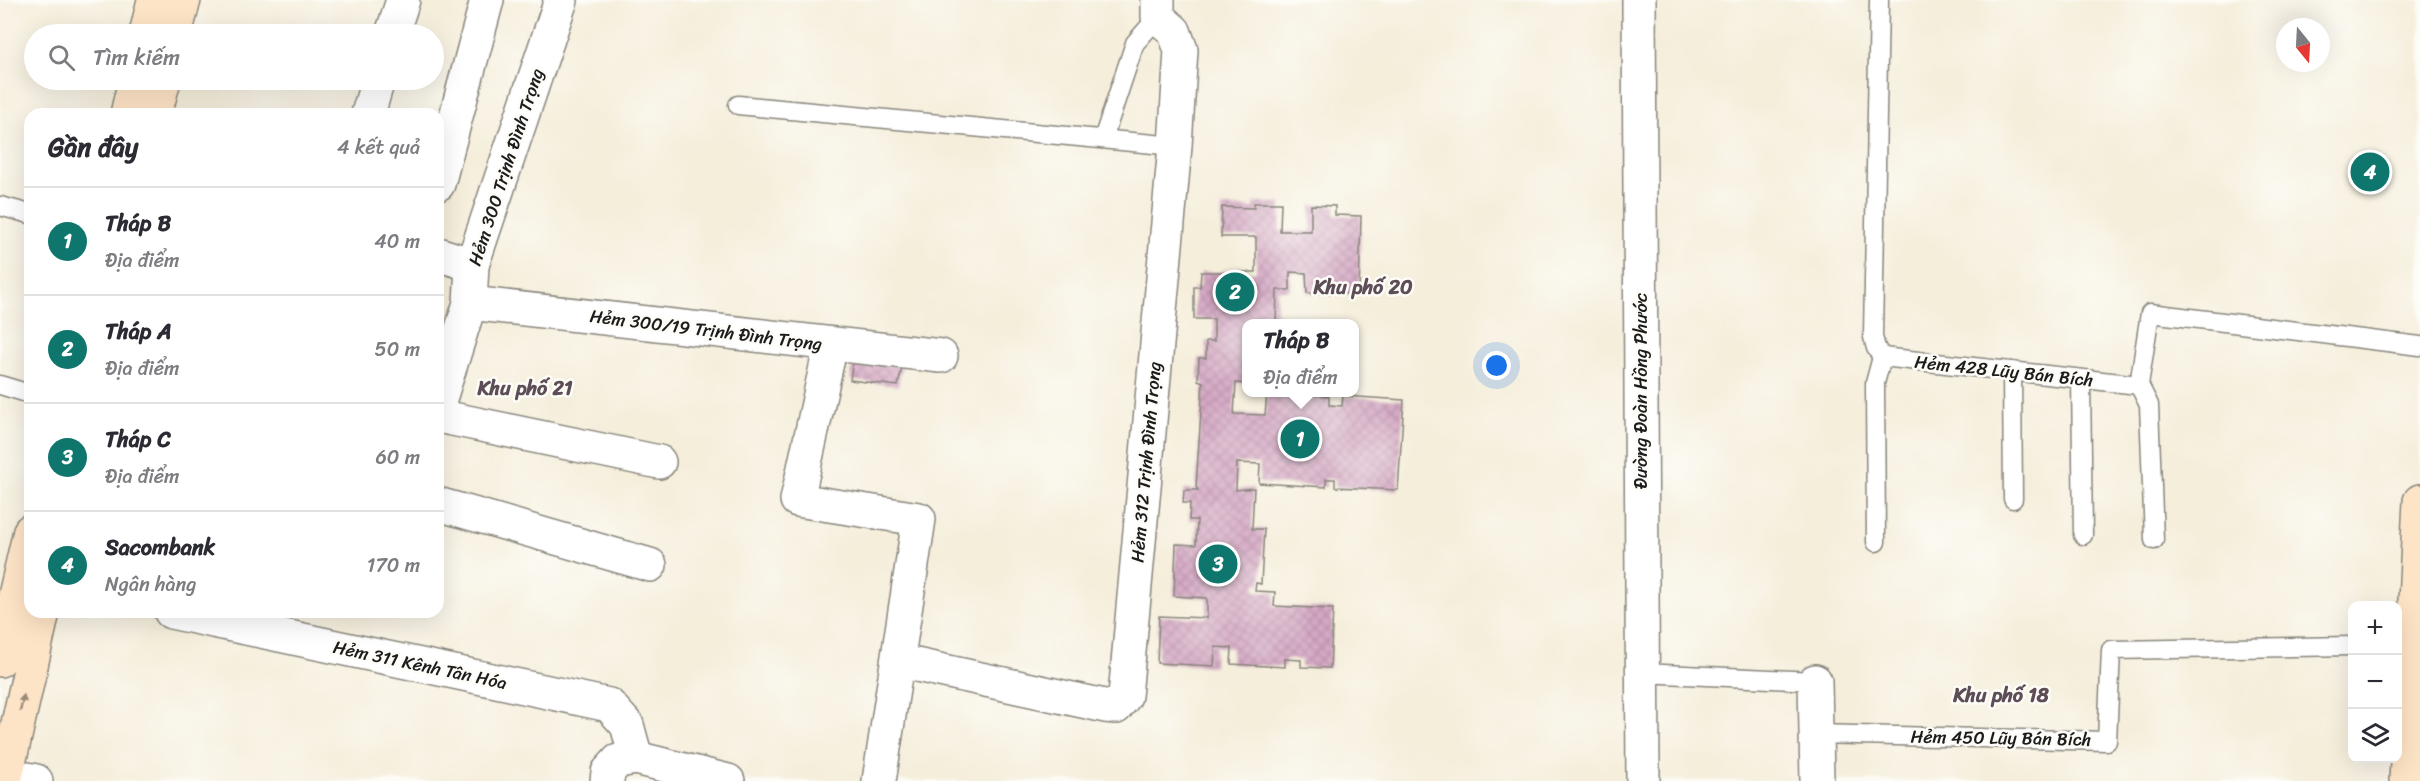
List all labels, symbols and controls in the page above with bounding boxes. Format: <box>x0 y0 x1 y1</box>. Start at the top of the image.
north arrow <box>2276 18 2330 72</box>
search box <box>24 24 444 90</box>
text: Tìm kiếm <box>93 38 180 77</box>
icon: search <box>45 41 78 74</box>
street label: Hẻm 300 Trịnh Đình Trọng <box>459 64 553 270</box>
text: Gần đây <box>48 124 138 170</box>
text: 4 kết quả <box>337 130 420 165</box>
pin: 4 <box>2350 150 2390 195</box>
text: Tháp B <box>105 204 171 243</box>
text: 1 <box>63 224 72 259</box>
text: 40 m <box>374 224 420 259</box>
text: Địa điểm <box>105 243 179 278</box>
pin: 2 <box>1216 270 1254 314</box>
district label: Khu phố 20 <box>1312 270 1413 305</box>
street label: Đường Đoàn Hồng Phước <box>1625 293 1657 489</box>
street label: Hẻm 300/19 Trịnh Đình Trọng <box>588 300 824 360</box>
text: Tháp A <box>105 312 172 351</box>
popup <box>1242 319 1359 397</box>
text: Tháp B <box>1263 321 1330 360</box>
text: 2 <box>62 332 73 367</box>
text: 50 m <box>375 332 420 367</box>
street label: Hẻm 428 Lũy Bán Bích <box>1913 346 2095 396</box>
text: Địa điểm <box>105 351 179 386</box>
your location <box>1482 351 1511 380</box>
street label: Hẻm 312 Trịnh Đình Trọng <box>1121 360 1171 564</box>
text: Địa điểm <box>1263 360 1338 395</box>
district label: Khu phố 21 <box>476 371 573 406</box>
pin: 1 <box>1280 416 1320 462</box>
text: Tháp C <box>105 420 171 459</box>
text: 3 <box>62 440 73 475</box>
text: 60 m <box>375 440 420 475</box>
text: Địa điểm <box>105 459 179 494</box>
text: Sacombank <box>105 528 215 567</box>
pin: 3 <box>1198 542 1238 586</box>
text: 4 <box>61 548 74 583</box>
text: 170 m <box>367 548 420 583</box>
text: Ngân hàng <box>105 567 196 602</box>
map controls <box>2348 601 2402 763</box>
button: + <box>2348 601 2402 655</box>
street label: Hẻm 311 Kênh Tân Hóa <box>330 631 510 699</box>
button: − <box>2348 655 2402 709</box>
district label: Khu phố 18 <box>1952 678 2050 713</box>
one-way arrow <box>18 694 28 713</box>
button: layers <box>2348 709 2402 763</box>
street label: Hẻm 450 Lũy Bán Bích <box>1910 720 2092 756</box>

